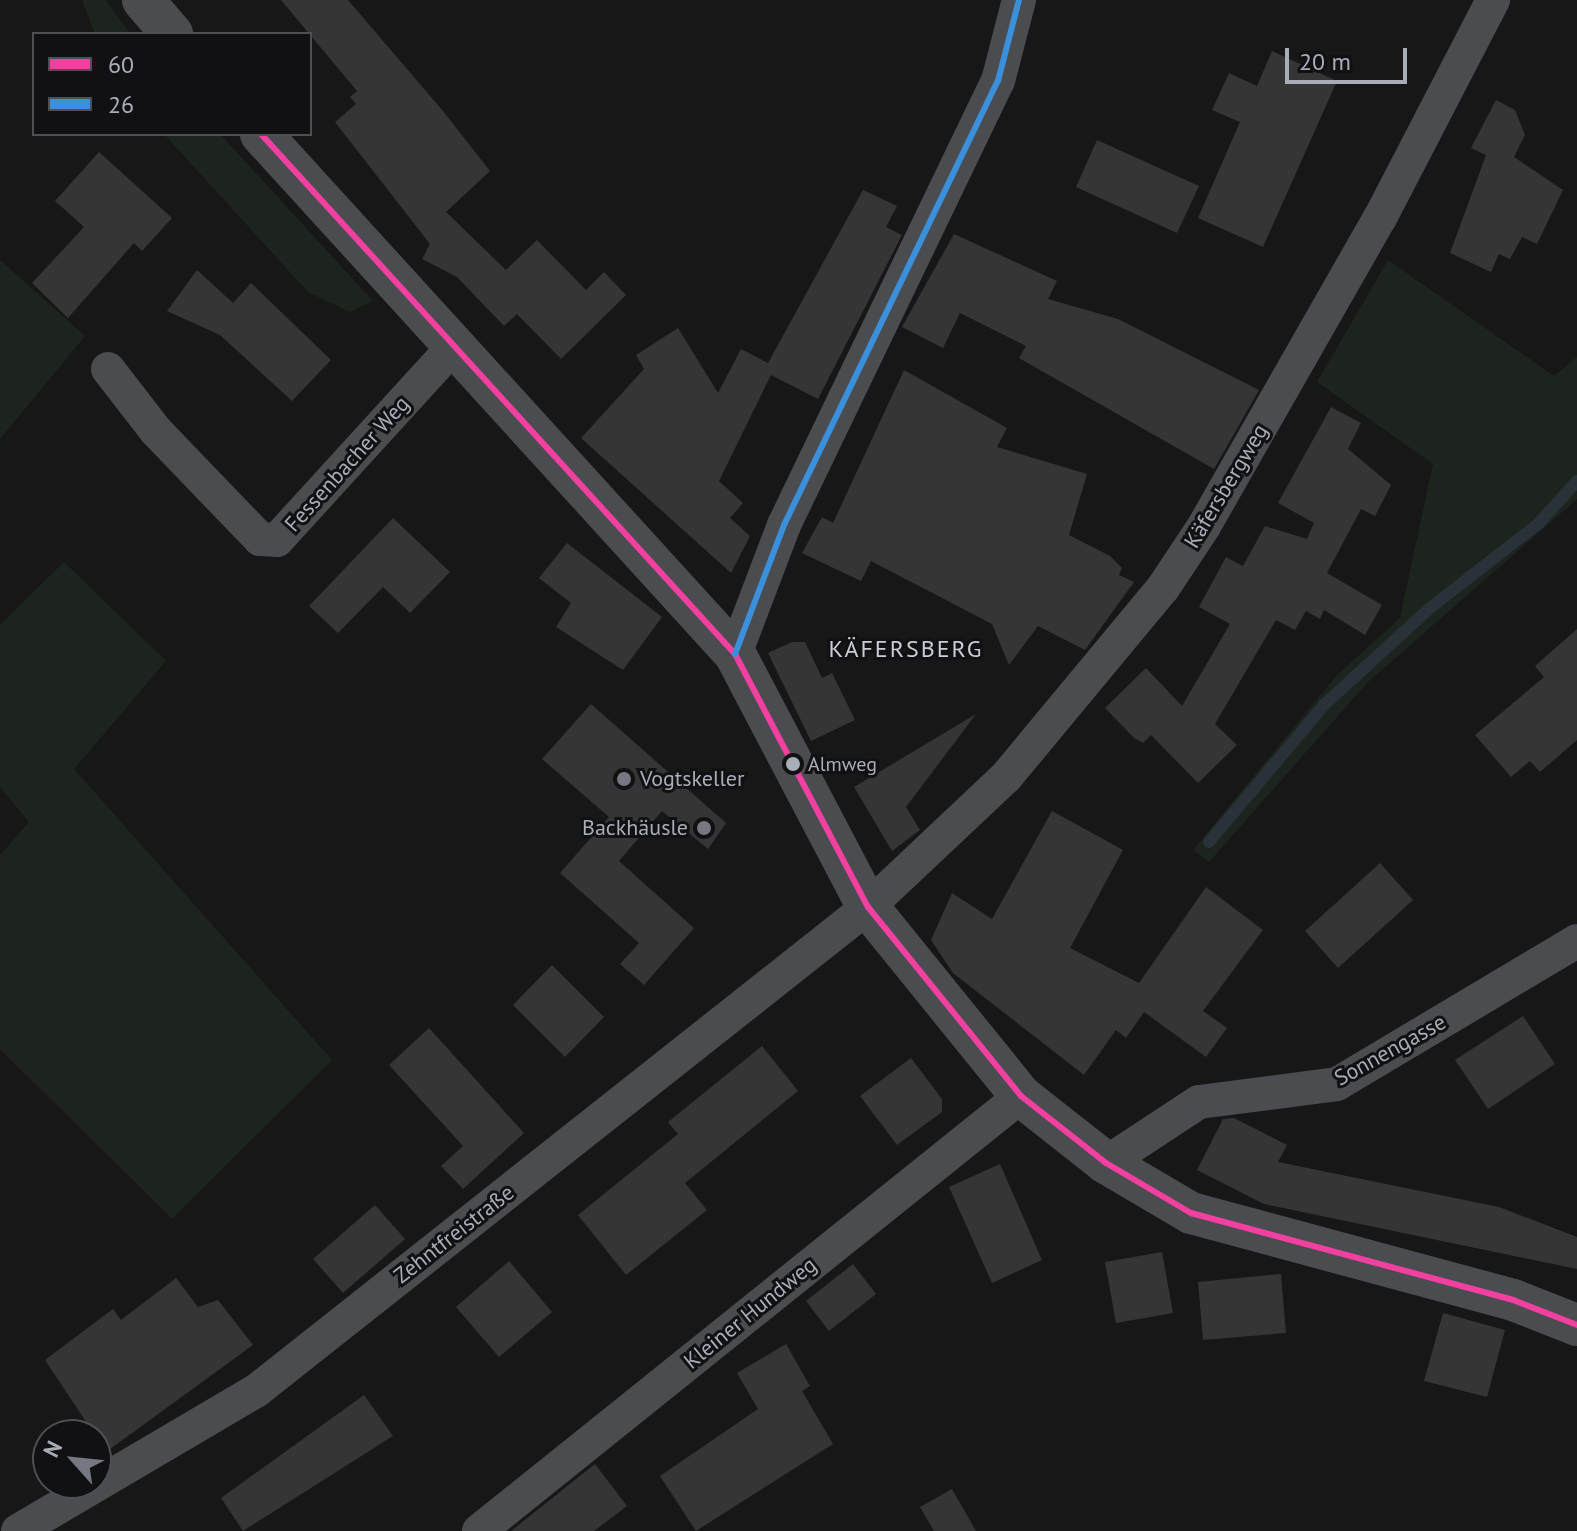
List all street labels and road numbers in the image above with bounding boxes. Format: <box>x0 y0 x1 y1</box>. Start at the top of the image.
street label: Fessenbacher Weg <box>279 391 415 537</box>
street label: Käfersbergweg <box>1179 419 1273 553</box>
street label: Sonnengasse <box>1330 1009 1450 1091</box>
street label: Zehntfreistraße <box>389 1179 519 1289</box>
street label: Kleiner Hundweg <box>678 1252 822 1374</box>

